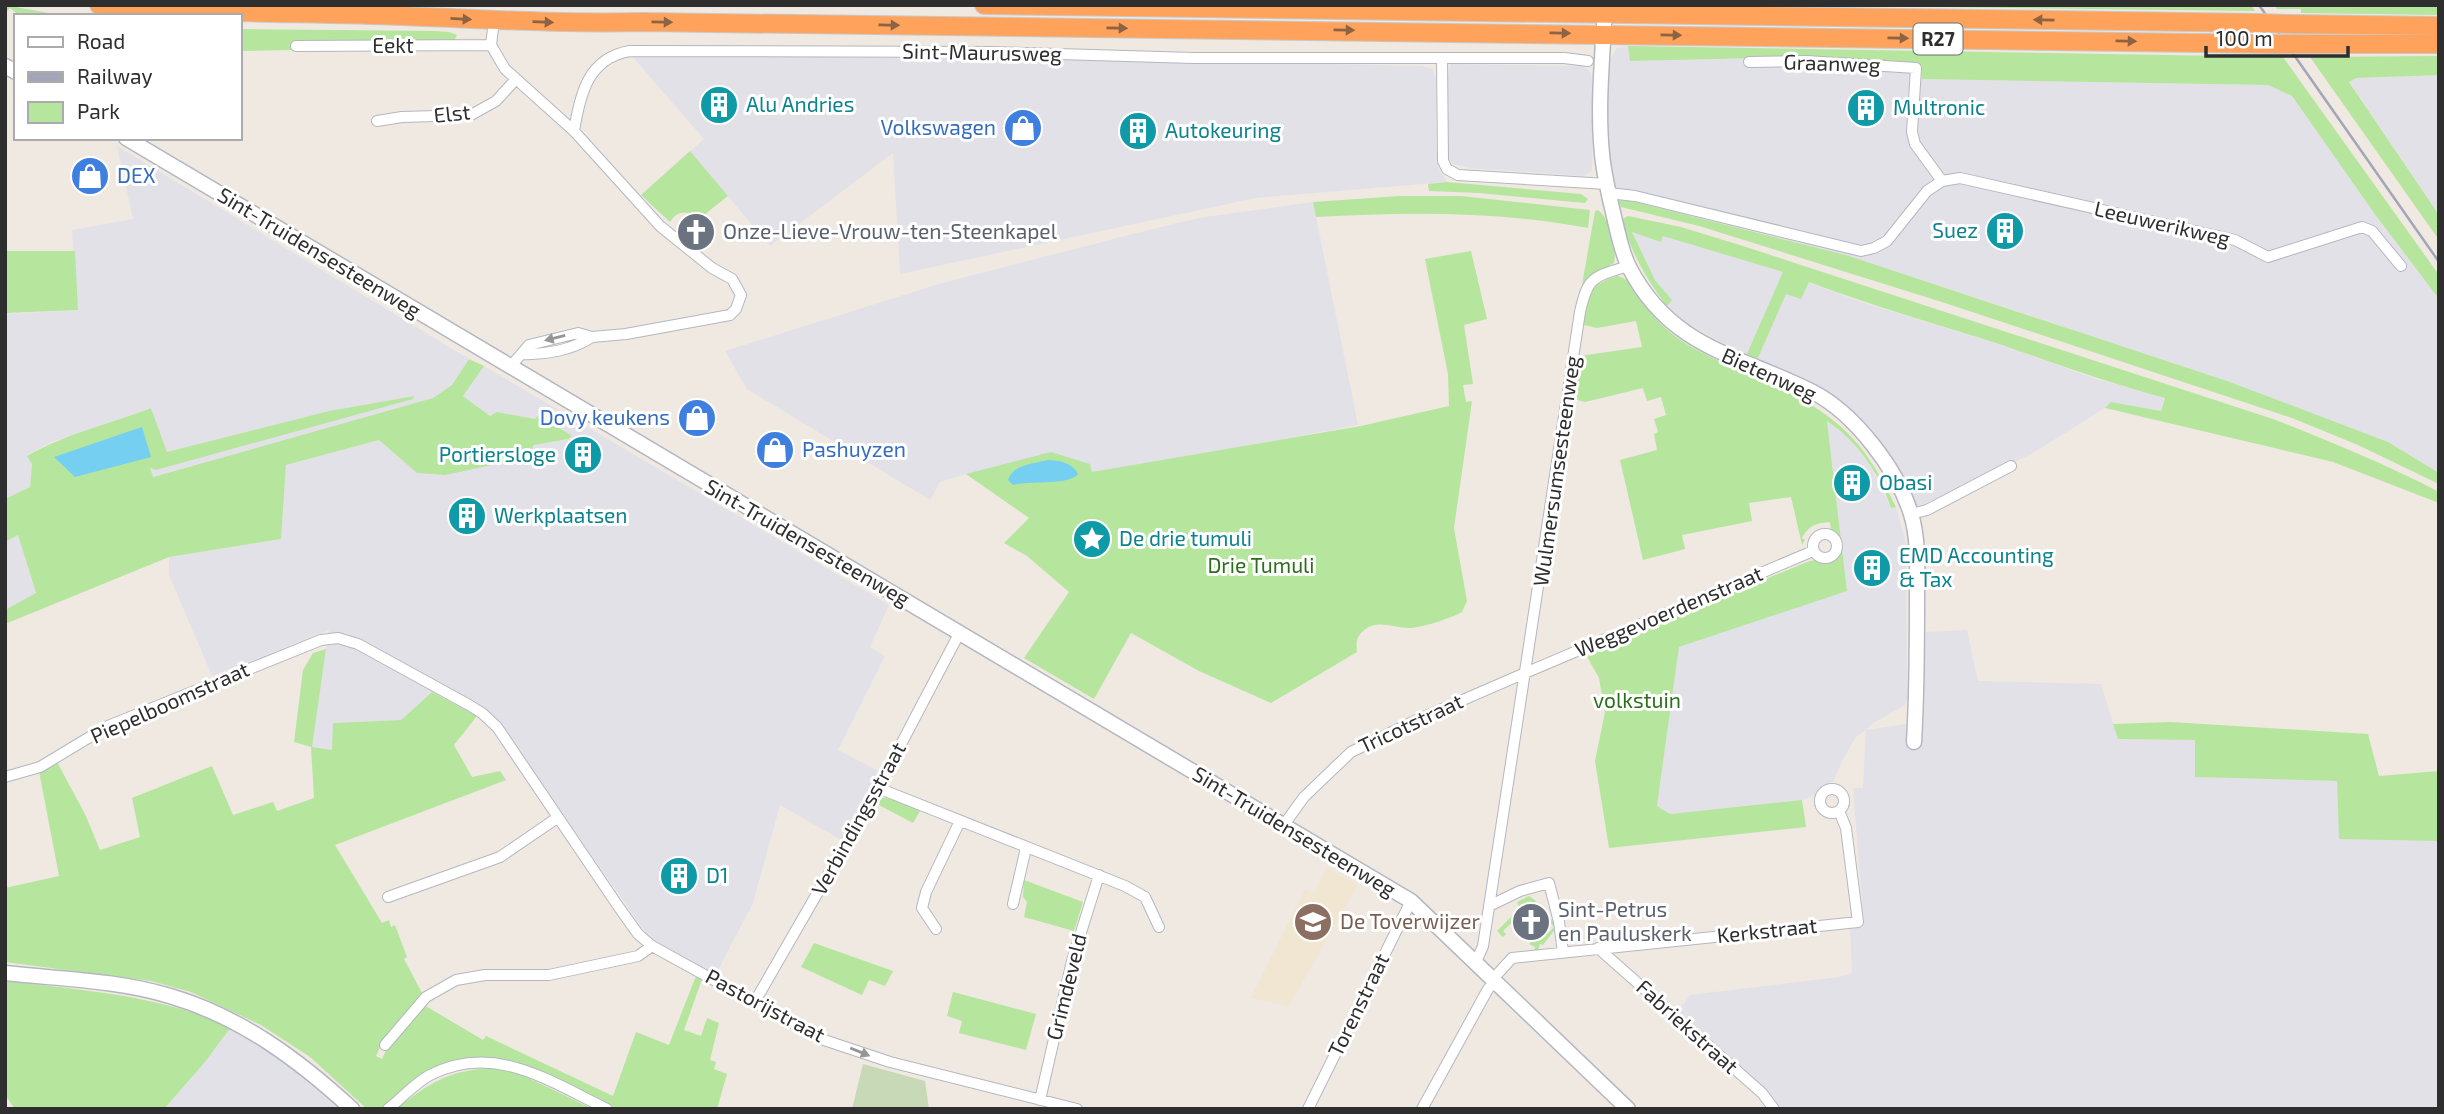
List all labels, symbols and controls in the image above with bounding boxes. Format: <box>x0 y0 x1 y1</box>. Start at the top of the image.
legend <box>14 14 242 140</box>
one-way arrow <box>450 14 472 25</box>
one-way arrow <box>2033 14 2055 26</box>
scale bar <box>2206 14 2348 58</box>
one-way arrow <box>533 16 555 28</box>
one-way arrow <box>651 16 673 28</box>
one-way arrow <box>878 19 900 31</box>
one-way arrow <box>1106 22 1128 33</box>
road number: R27 <box>1913 23 1962 54</box>
one-way arrow <box>1333 24 1355 36</box>
text: 100 m <box>2216 25 2273 50</box>
one-way arrow <box>1549 27 1571 39</box>
text: Road <box>77 28 125 53</box>
one-way arrow <box>1660 29 1682 41</box>
street label: Eekt <box>372 32 414 57</box>
one-way arrow <box>1887 32 1909 44</box>
one-way arrow <box>2115 36 2137 47</box>
street label: Sint-Maurusweg <box>902 38 1062 65</box>
street label: Graanweg <box>1783 48 1881 77</box>
text: Railway <box>77 63 153 88</box>
building icon: Alu Andries <box>698 84 740 126</box>
building icon: Multronic <box>1845 87 1887 129</box>
place label: Alu Andries <box>746 91 854 116</box>
place label: Multronic <box>1893 94 1985 119</box>
text: Park <box>77 98 120 123</box>
street label: Elst <box>432 98 471 127</box>
shop icon: Volkswagen <box>1002 107 1044 149</box>
building icon: Autokeuring <box>1117 110 1159 152</box>
place label: Volkswagen <box>881 114 996 139</box>
place label: Autokeuring <box>1165 117 1281 142</box>
shop icon: DEX <box>69 155 111 197</box>
place label: DEX <box>117 162 156 187</box>
street label: Sint-Truidensesteenweg <box>214 181 426 322</box>
street label: Leeuwerikweg <box>2092 195 2233 250</box>
building icon: Suez <box>1984 210 2026 252</box>
church icon: Onze-Lieve-Vrouw-ten-Steenkapel <box>675 211 717 253</box>
place label: Suez <box>1932 217 1978 242</box>
place label: Onze-Lieve-Vrouw-ten-Steenkapel <box>723 218 1058 243</box>
one-way arrow <box>544 333 566 344</box>
street label: Bietenweg <box>1718 342 1821 406</box>
street label: Wulmersumsesteenweg <box>1527 354 1584 588</box>
shop icon: Dovy keukens <box>676 397 718 439</box>
place label: Dovy keukens <box>540 404 670 429</box>
shop icon: Pashuyzen <box>754 429 796 471</box>
building icon: Portiersloge <box>562 434 604 476</box>
place label: Pashuyzen <box>802 436 906 461</box>
place label: Portiersloge <box>439 441 556 466</box>
building icon: Obasi <box>1831 462 1873 504</box>
place label: Obasi <box>1879 469 1932 494</box>
street label: Sint-Truidensesteenweg <box>701 473 915 611</box>
building icon: Werkplaatsen <box>446 495 488 537</box>
place label: Werkplaatsen <box>494 502 628 527</box>
place icon: De drie tumuli <box>1071 518 1113 560</box>
place label: De drie tumuli <box>1119 525 1252 550</box>
place label: EMD Accounting & Tax <box>1899 542 2054 591</box>
building icon: EMD Accounting & Tax <box>1851 547 1893 589</box>
park label: Drie Tumuli <box>1207 552 1315 577</box>
street label: Weggevoerdenstraat <box>1571 560 1766 661</box>
street label: Piepelboomstraat <box>86 655 253 748</box>
park label: volkstuin <box>1593 687 1681 712</box>
street label: Tricotstraat <box>1354 688 1466 758</box>
street label: Verbindingsstraat <box>805 737 910 899</box>
street label: Sint-Truidensesteenweg <box>1189 760 1401 901</box>
building icon: D1 <box>658 855 700 897</box>
place label: D1 <box>706 862 728 887</box>
place label: Sint-Petrus en Pauluskerk <box>1558 896 1692 945</box>
school or university icon: De Toverwijzer <box>1292 901 1334 943</box>
church icon: Sint-Petrus en Pauluskerk <box>1510 901 1552 943</box>
place label: De Toverwijzer <box>1340 908 1481 934</box>
street label: Kerkstraat <box>1715 912 1818 947</box>
street label: Grimdeveld <box>1040 931 1091 1043</box>
street label: Torenstraat <box>1322 949 1393 1060</box>
street label: Pastorijstraat <box>701 963 830 1047</box>
street label: Fabriekstraat <box>1632 974 1744 1078</box>
one-way arrow <box>849 1046 870 1057</box>

